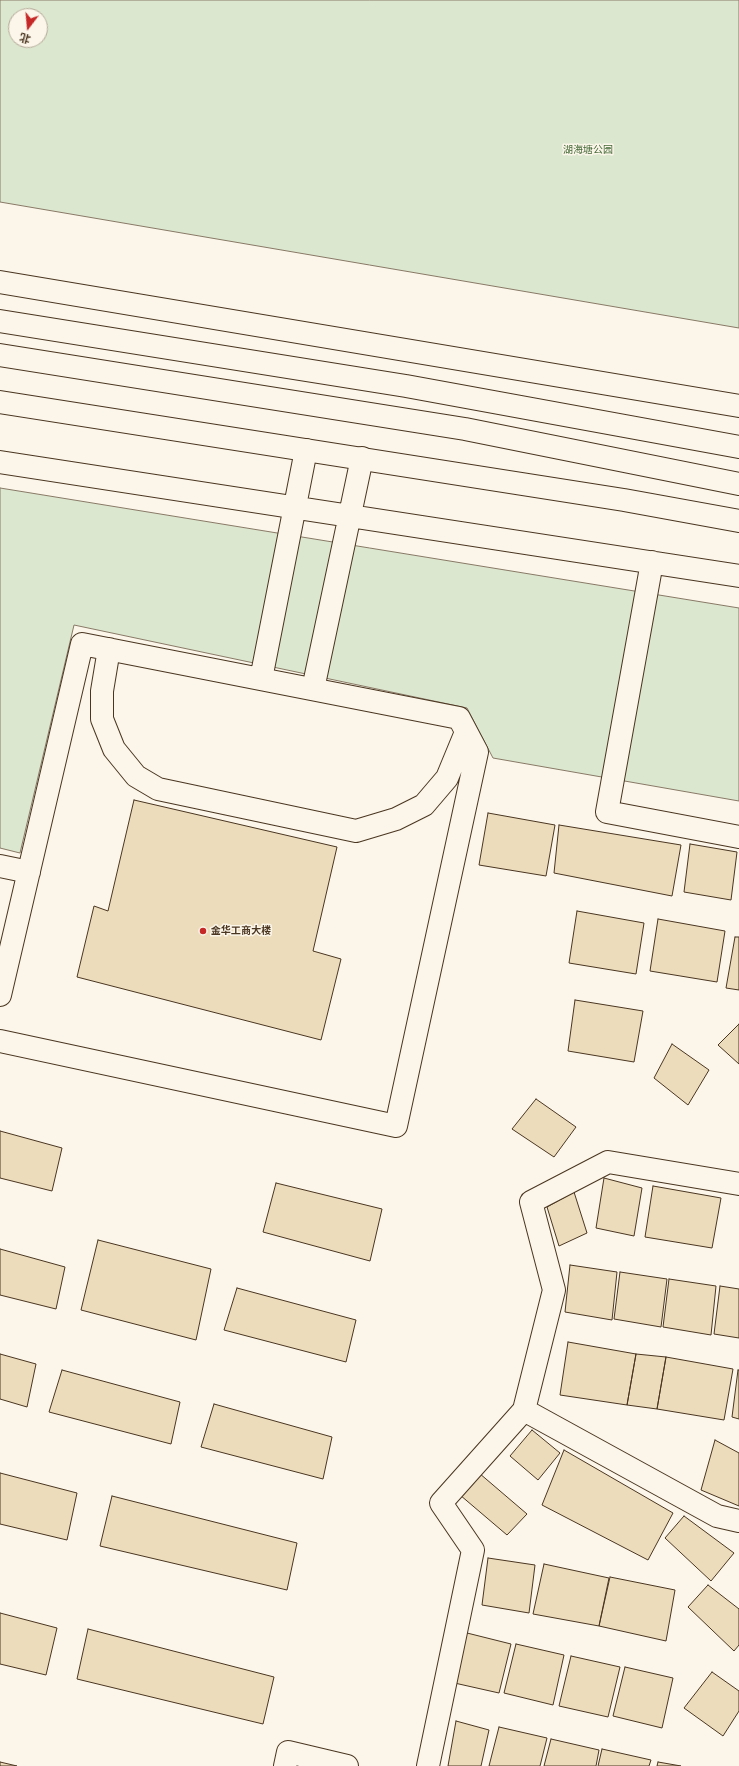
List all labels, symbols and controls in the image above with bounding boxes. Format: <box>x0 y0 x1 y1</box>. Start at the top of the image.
north arrow <box>8 8 48 48</box>
text: 北 <box>18 30 32 47</box>
park label: 湖海塘公园 <box>563 144 613 156</box>
place label: 金华工商大楼 <box>211 925 271 937</box>
marker: 金华工商大楼 <box>198 926 208 936</box>

